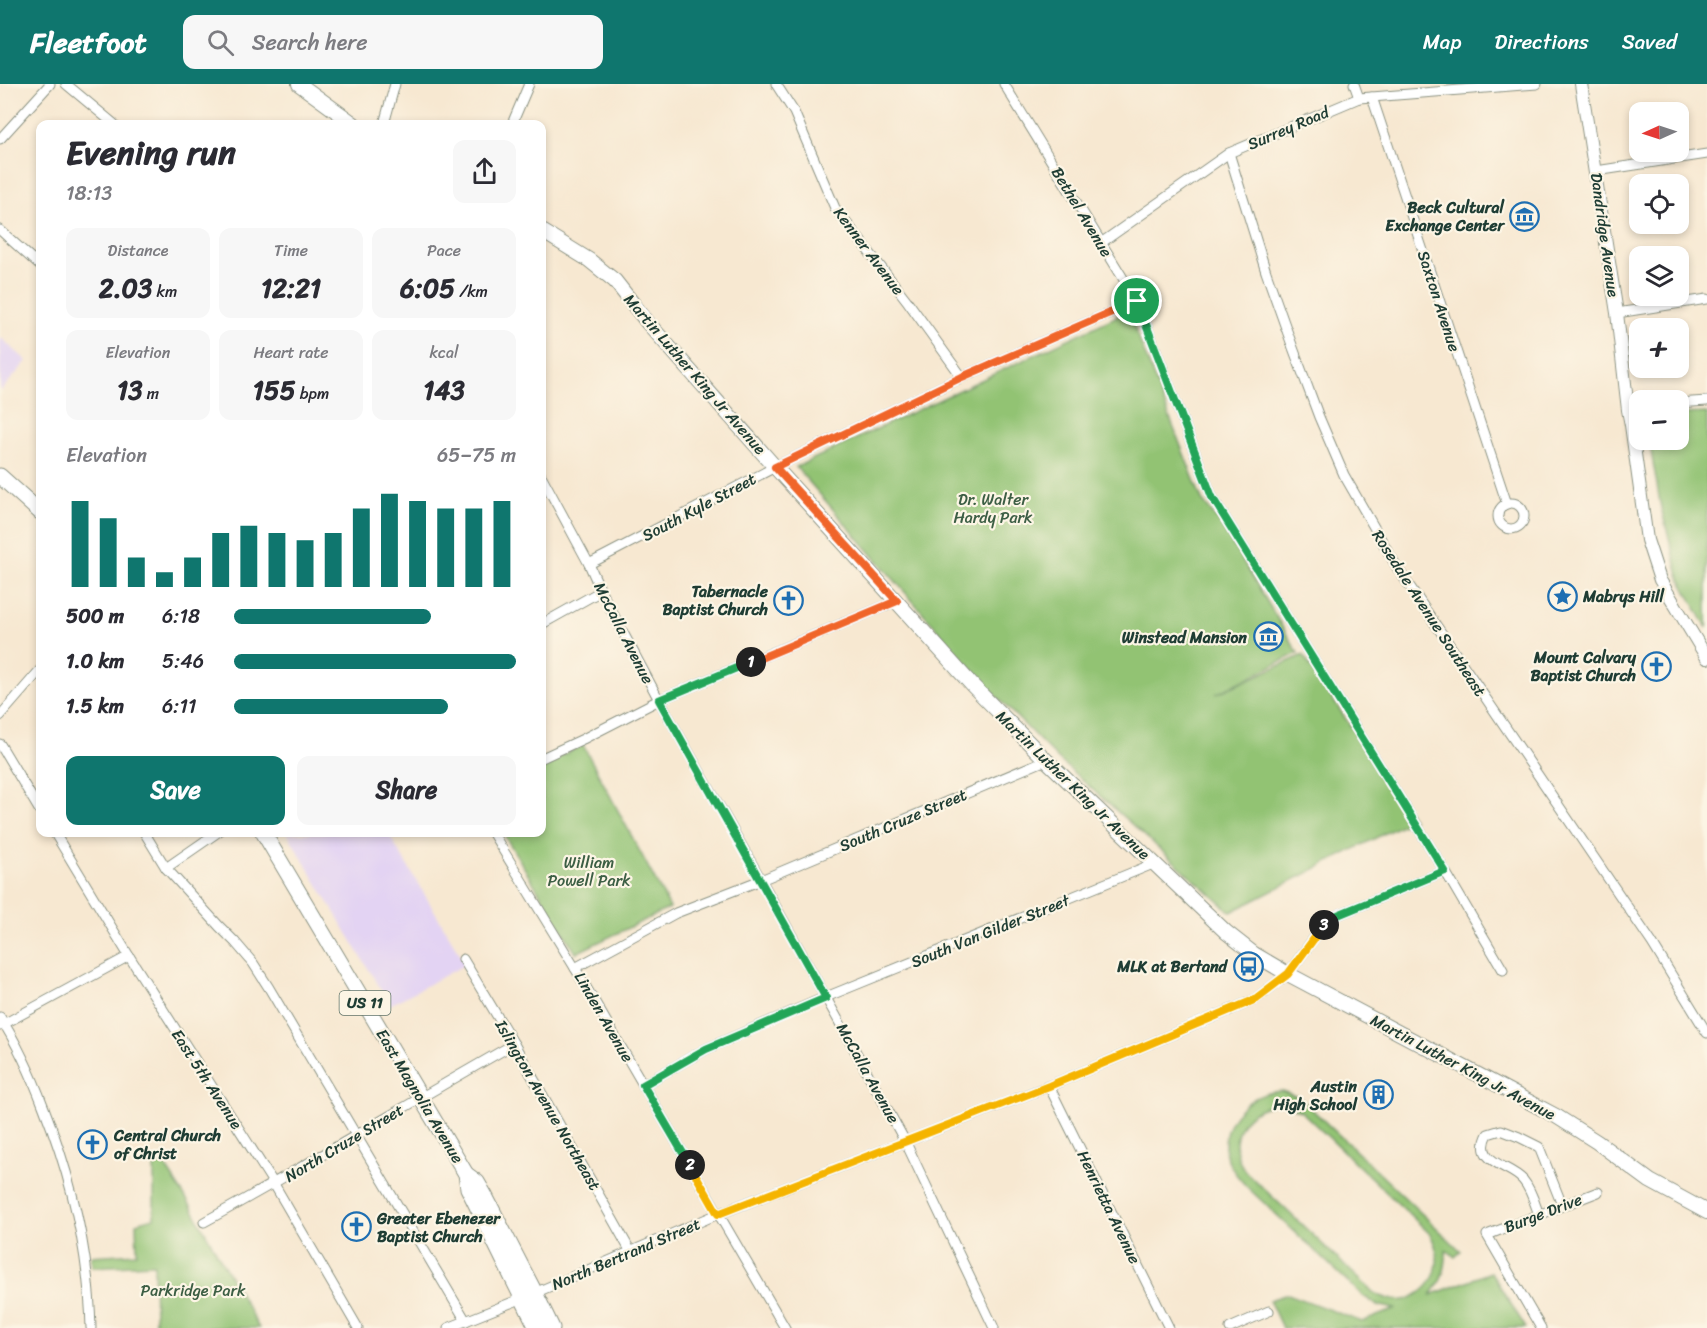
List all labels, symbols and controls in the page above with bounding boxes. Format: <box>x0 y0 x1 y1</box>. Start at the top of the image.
search box <box>183 15 603 69</box>
text: Fleetfoot <box>30 18 147 67</box>
text: Search here <box>252 23 368 62</box>
text: Map <box>1423 23 1461 61</box>
text: Directions <box>1494 23 1589 61</box>
text: Saved <box>1622 23 1677 61</box>
icon: search <box>204 26 237 59</box>
street label: Surrey Road <box>1243 97 1335 158</box>
north arrow <box>1629 102 1689 162</box>
map controls <box>1629 102 1689 450</box>
text: Evening run <box>66 124 236 182</box>
button: share <box>453 140 516 203</box>
street label: Bethel Avenue <box>1043 161 1121 263</box>
street label: Dandridge Avenue <box>1582 171 1628 299</box>
button: locate <box>1629 174 1689 234</box>
text: 18:13 <box>66 176 112 211</box>
place label: Beck Cultural Exchange Center <box>1385 193 1505 240</box>
street label: Kenner Avenue <box>826 200 912 302</box>
museum icon: Beck Cultural Exchange Center <box>1509 200 1541 232</box>
text: Distance <box>108 236 168 265</box>
text: Time <box>274 236 308 265</box>
text: Pace <box>427 236 461 265</box>
street label: Saxton Avenue <box>1409 246 1469 356</box>
button: layers <box>1629 246 1689 306</box>
text: 2.03 <box>99 265 152 311</box>
text: 12:21 <box>261 265 321 311</box>
text: 6:05 <box>400 265 455 311</box>
pin <box>1111 275 1162 326</box>
text: km <box>152 277 177 306</box>
text: /km <box>455 277 488 306</box>
icon: arrive <box>1120 284 1153 317</box>
street label: Martin Luther King Jr Avenue <box>616 287 774 462</box>
button: + <box>1629 318 1689 378</box>
text: Elevation <box>106 338 170 367</box>
text: Heart rate <box>253 338 329 367</box>
text: kcal <box>429 338 459 367</box>
text: 13 <box>117 367 142 413</box>
text: 155 <box>253 367 296 413</box>
text: 143 <box>423 367 465 413</box>
text: m <box>142 379 159 408</box>
text: bpm <box>296 379 329 408</box>
button: − <box>1629 390 1689 450</box>
text: Elevation <box>66 438 147 473</box>
text: 65–75 m <box>437 438 516 473</box>
street label: South Kyle Street <box>636 465 762 549</box>
park label: Dr. Walter Hardy Park <box>953 485 1033 532</box>
street label: Rosedale Avenue Southeast <box>1364 524 1494 702</box>
street label: McCalla Avenue <box>586 577 662 689</box>
place label: Tabernacle Baptist Church <box>662 577 769 624</box>
place icon: Mabrys Hill <box>1546 580 1578 612</box>
place label: Mabrys Hill <box>1582 582 1665 611</box>
church icon: Tabernacle Baptist Church <box>773 584 805 616</box>
text: 500 m <box>66 599 124 634</box>
text: 6:18 <box>162 599 200 634</box>
museum icon: Winstead Mansion <box>1252 621 1284 653</box>
place label: Winstead Mansion <box>1122 623 1247 652</box>
place label: Mount Calvary Baptist Church <box>1530 643 1637 690</box>
text: 1.0 km <box>66 644 124 679</box>
text: 5:46 <box>162 644 204 679</box>
pin: 1 <box>736 647 766 677</box>
text: 1 <box>748 647 754 676</box>
church icon: Mount Calvary Baptist Church <box>1641 650 1673 682</box>
text: 1.5 km <box>66 689 124 724</box>
text: 6:11 <box>162 689 197 724</box>
street label: Martin Luther King Jr Avenue <box>989 703 1158 867</box>
button: Save <box>66 756 285 825</box>
button: Share <box>297 756 516 825</box>
street label: South Cruze Street <box>835 780 971 860</box>
park label: William Powell Park <box>547 848 631 895</box>
street label: South Van Gilder Street <box>906 886 1074 976</box>
pin: 3 <box>1309 910 1339 940</box>
text: 3 <box>1320 910 1328 939</box>
bus stop icon: MLK at Bertand <box>1232 950 1264 982</box>
place label: MLK at Bertand <box>1116 952 1229 981</box>
street label: Linden Avenue <box>566 966 642 1068</box>
road number: US 11 <box>340 991 391 1015</box>
street label: Martin Luther King Jr Avenue <box>1365 1006 1561 1128</box>
street label: Islington Avenue Northeast <box>487 1013 609 1196</box>
street label: McCalla Avenue <box>828 1017 908 1129</box>
street label: East 5th Avenue <box>163 1023 251 1135</box>
street label: East Magnolia Avenue <box>368 1023 472 1169</box>
place label: Austin High School <box>1272 1072 1358 1119</box>
building icon: Austin High School <box>1362 1079 1394 1111</box>
street label: North Cruze Street <box>279 1096 409 1190</box>
place label: Central Church of Christ <box>113 1121 222 1168</box>
church icon: Central Church of Christ <box>77 1128 109 1160</box>
street label: Henrietta Avenue <box>1069 1145 1149 1269</box>
pin: 2 <box>675 1150 705 1180</box>
text: 2 <box>685 1150 695 1179</box>
street label: Burge Drive <box>1500 1185 1586 1241</box>
place label: Greater Ebenezer Baptist Church <box>376 1204 501 1251</box>
street label: North Bertrand Street <box>547 1209 705 1299</box>
church icon: Greater Ebenezer Baptist Church <box>340 1211 372 1243</box>
park label: Parkridge Park <box>141 1276 246 1305</box>

